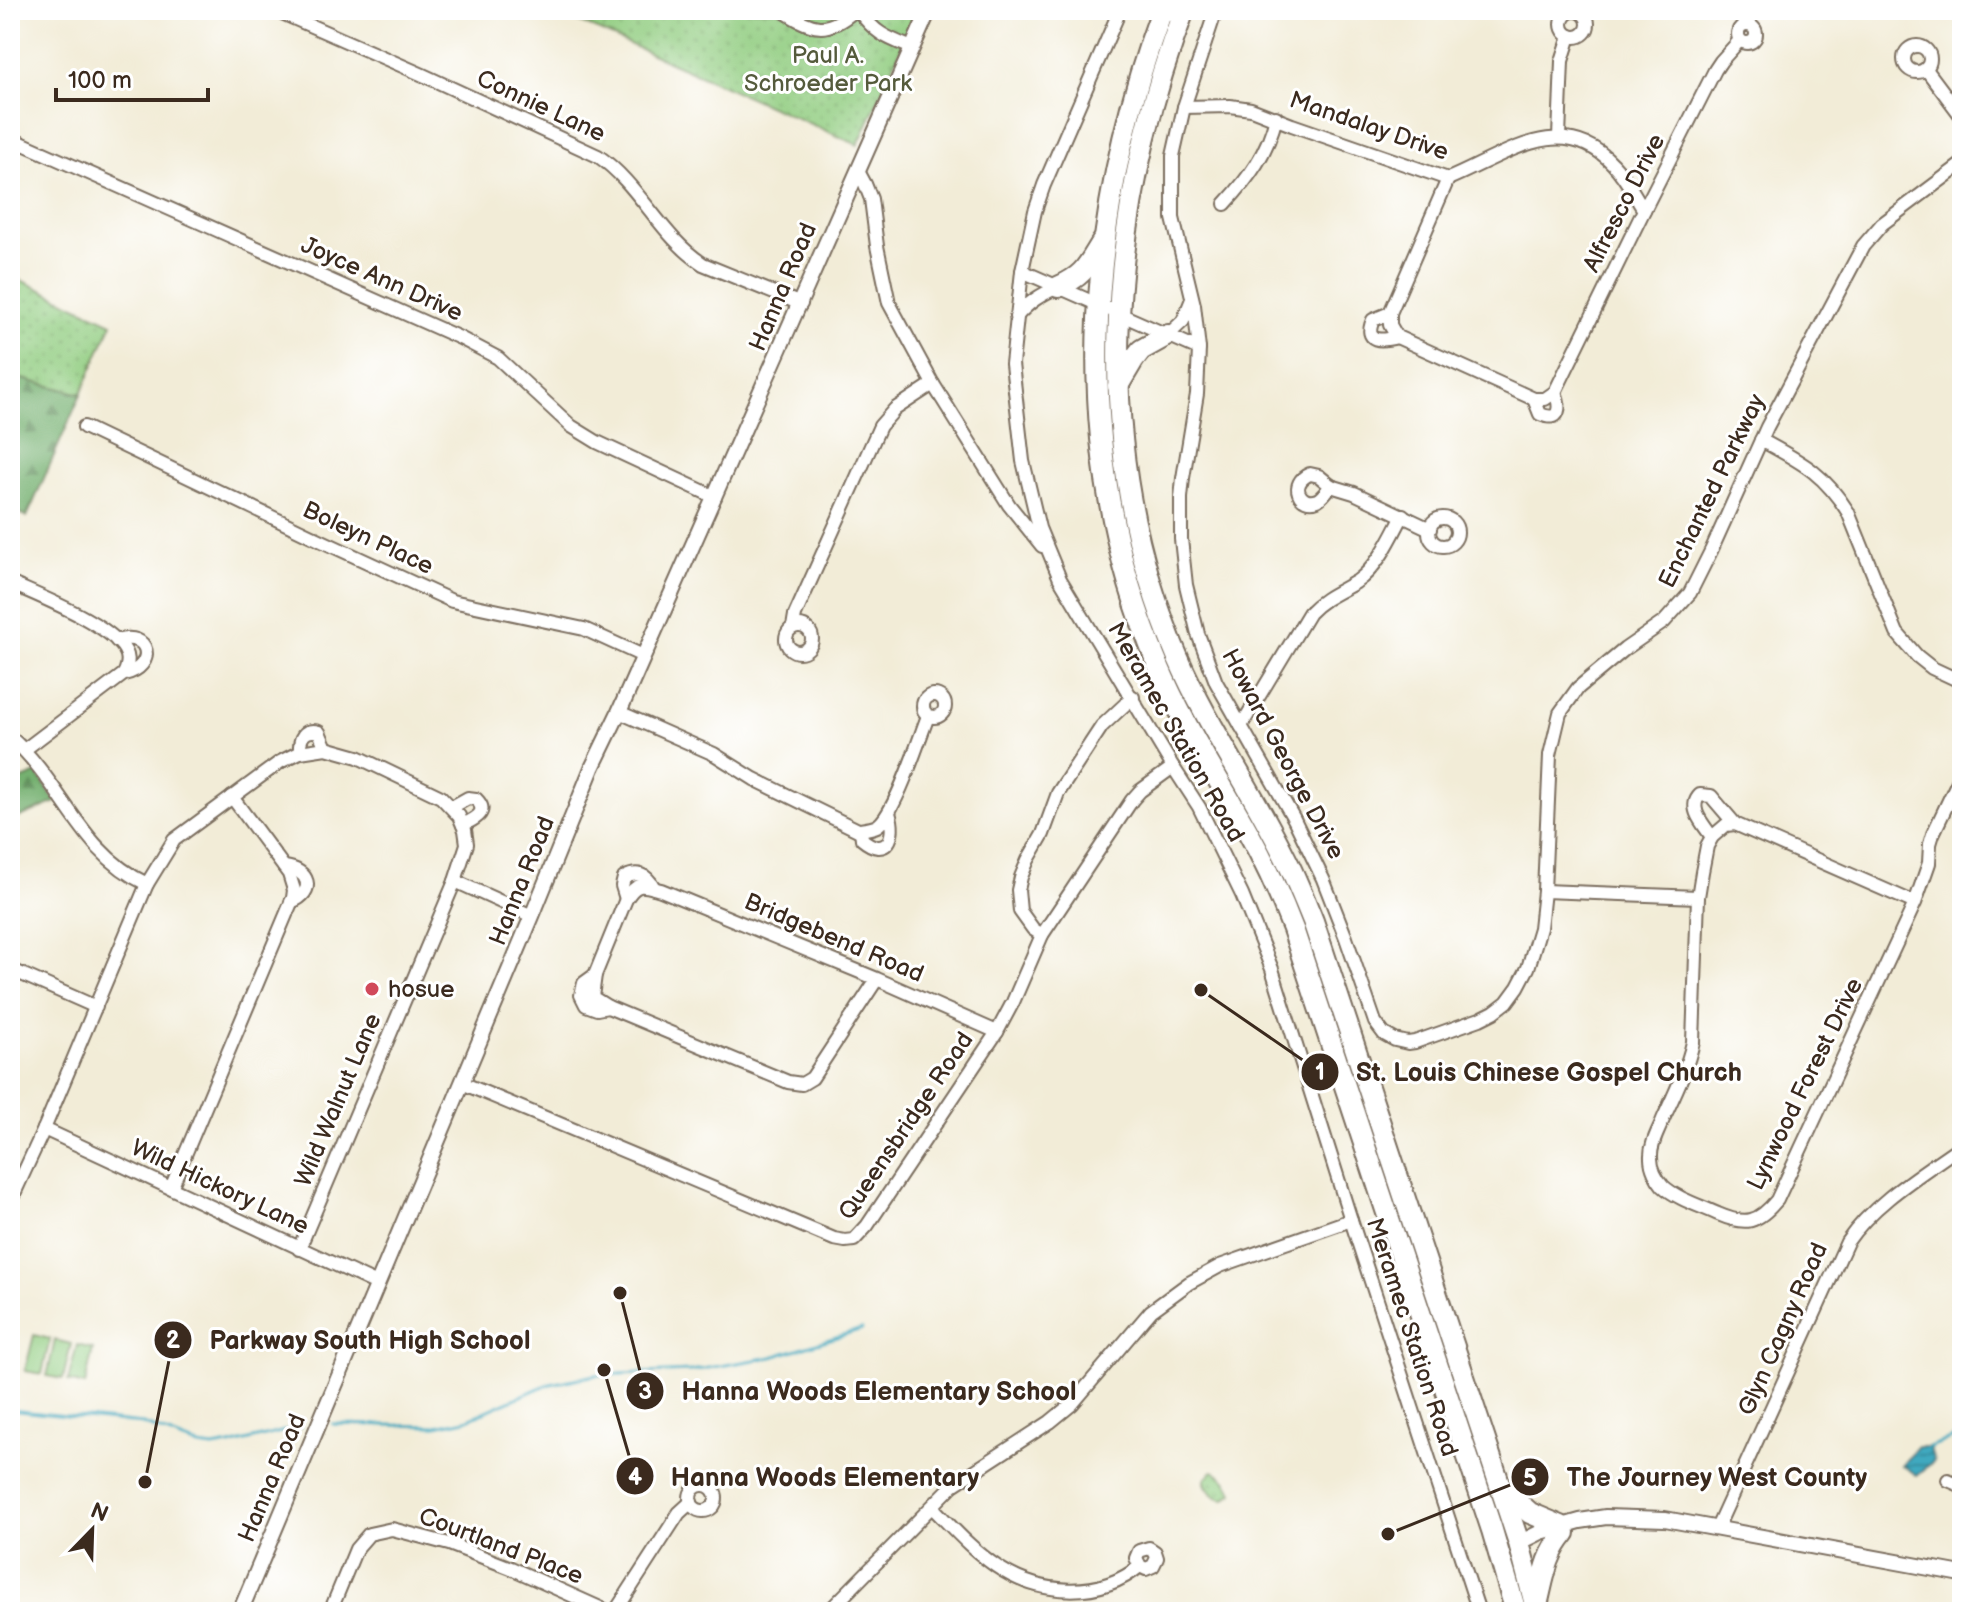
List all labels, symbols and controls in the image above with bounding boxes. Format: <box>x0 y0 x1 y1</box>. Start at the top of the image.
park label: Paul A. Schroeder Park <box>744 41 912 98</box>
scale bar <box>56 52 208 102</box>
street label: Connie Lane <box>472 64 610 148</box>
text: 100 m <box>68 66 132 95</box>
street label: Mandalay Drive <box>1286 85 1452 167</box>
street label: Alfresco Drive <box>1577 129 1671 277</box>
street label: Hanna Road <box>743 219 823 355</box>
street label: Joyce Ann Drive <box>297 230 467 328</box>
street label: Enchanted Parkway <box>1652 389 1772 593</box>
street label: Boleyn Place <box>298 495 438 581</box>
street label: Meramec Station Road <box>1101 617 1251 847</box>
street label: Howard George Drive <box>1215 644 1351 864</box>
street label: Hanna Road <box>483 812 561 950</box>
street label: Bridgebend Road <box>740 887 928 989</box>
street label: Lynwood Forest Drive <box>1741 973 1869 1195</box>
place label: hosue <box>388 975 454 1004</box>
marker: hosue <box>363 980 381 998</box>
street label: Wild Walnut Lane <box>288 1009 388 1191</box>
street label: Queensbridge Road <box>832 1027 980 1225</box>
callout: St. Louis Chinese Gospel Church <box>1300 1047 1758 1097</box>
text: 1 <box>1315 1058 1325 1087</box>
text: St. Louis Chinese Gospel Church <box>1356 1058 1742 1089</box>
street label: Wild Hickory Lane <box>127 1133 313 1241</box>
street label: Meramec Station Road <box>1360 1214 1464 1460</box>
street label: Glyn Cagny Road <box>1732 1238 1834 1420</box>
callout: Parkway South High School <box>153 1315 547 1365</box>
text: 2 <box>166 1326 181 1355</box>
text: Parkway South High School <box>210 1326 530 1357</box>
callout: Hanna Woods Elementary School <box>625 1366 1093 1416</box>
text: 3 <box>638 1377 652 1406</box>
text: Hanna Woods Elementary School <box>681 1377 1077 1408</box>
street label: Hanna Road <box>232 1410 312 1546</box>
callout: Hanna Woods Elementary <box>615 1451 995 1501</box>
callout: The Journey West County <box>1510 1452 1883 1502</box>
text: 4 <box>628 1463 642 1492</box>
text: Hanna Woods Elementary <box>671 1463 979 1494</box>
text: The Journey West County <box>1567 1463 1867 1494</box>
text: 5 <box>1523 1464 1537 1493</box>
north arrow <box>52 1490 132 1570</box>
text: N <box>86 1497 112 1529</box>
street label: Courtland Place <box>415 1501 587 1591</box>

